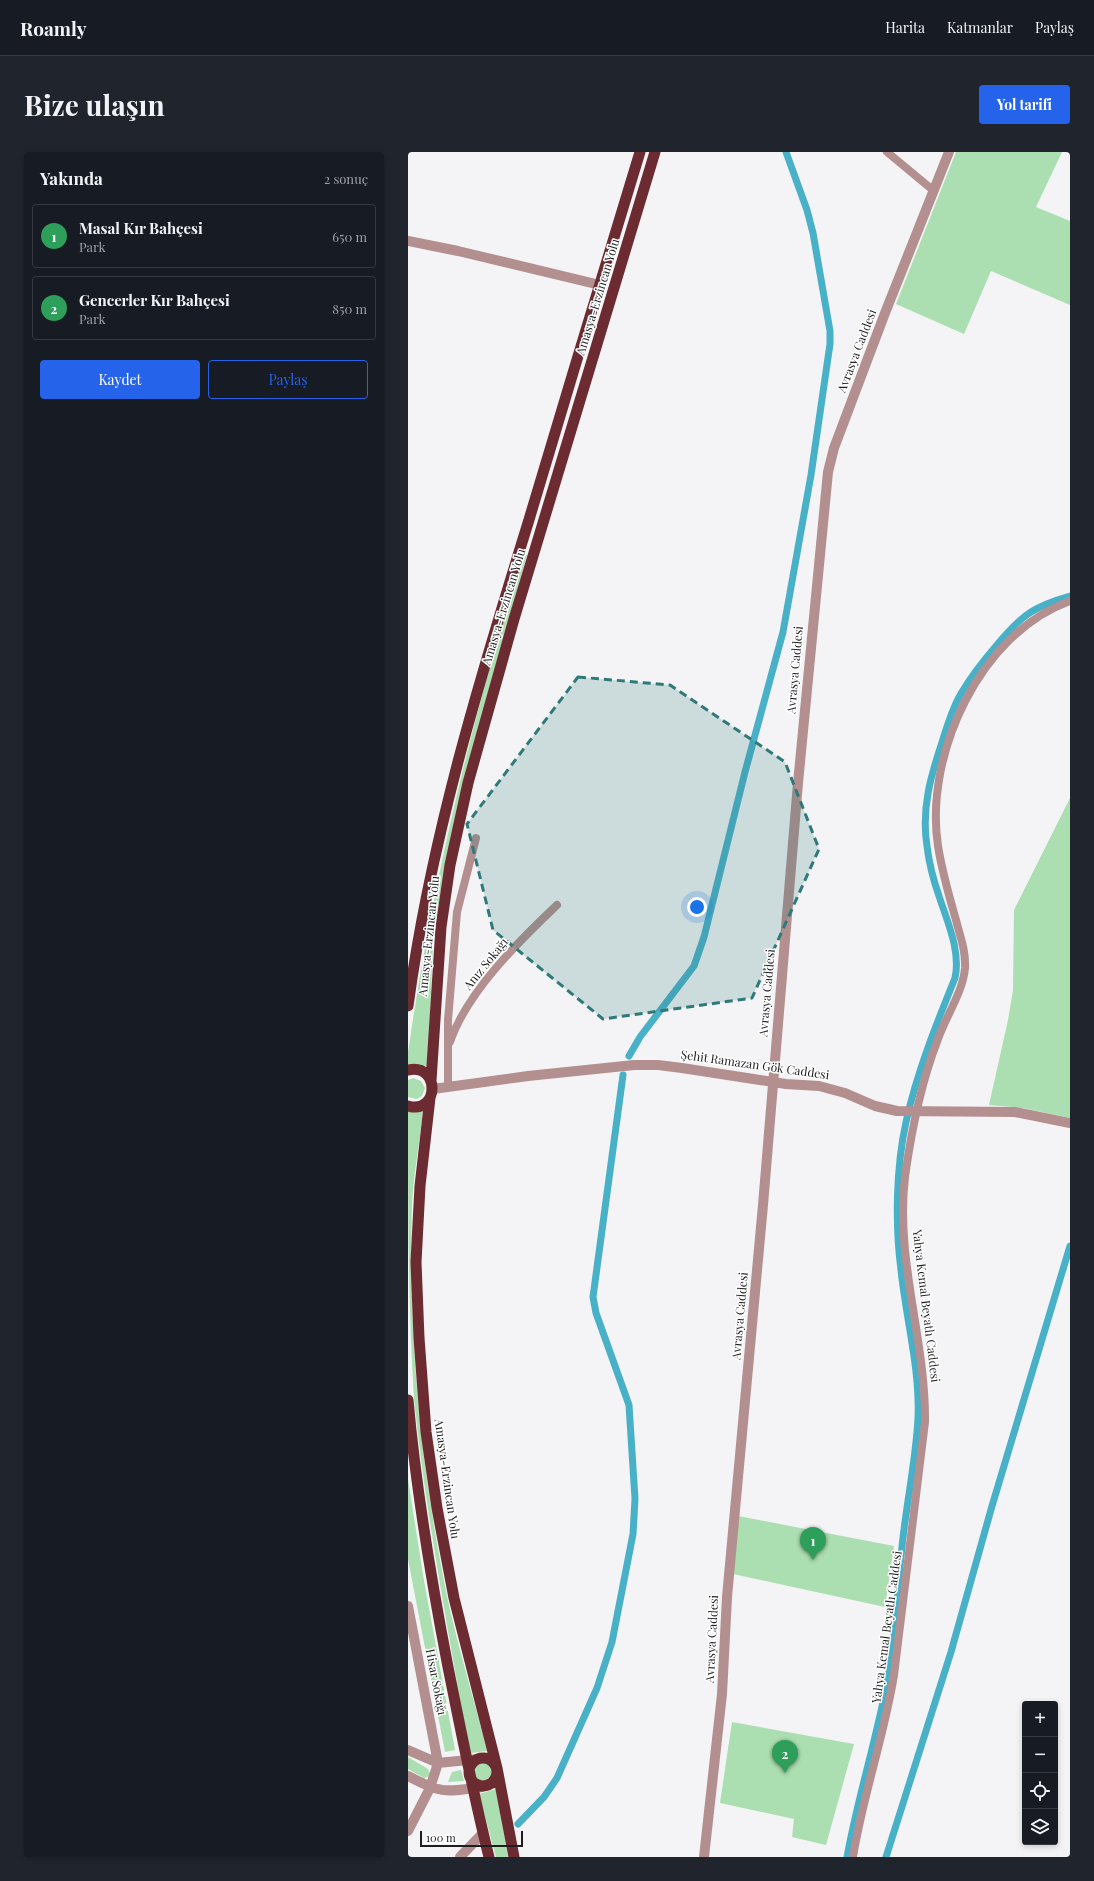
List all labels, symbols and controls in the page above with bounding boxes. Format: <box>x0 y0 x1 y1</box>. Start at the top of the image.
text: Roamly <box>20 15 87 41</box>
text: Harita <box>885 18 925 37</box>
text: Katmanlar <box>947 18 1013 37</box>
text: Paylaş <box>1035 18 1074 37</box>
button: Yol tarifi <box>979 85 1070 124</box>
text: Bize ulaşın <box>24 86 165 123</box>
text: Yakında <box>40 167 103 189</box>
text: 2 sonuç <box>324 170 368 187</box>
text: Masal Kır Bahçesi <box>79 218 203 238</box>
text: 1 <box>52 228 56 245</box>
text: 650 m <box>332 228 367 245</box>
street label: Amasya-Erzincan Yolu <box>571 236 622 358</box>
text: Park <box>79 238 106 255</box>
text: Gencerler Kır Bahçesi <box>79 290 230 310</box>
text: 2 <box>51 300 57 317</box>
text: 850 m <box>332 300 367 317</box>
street label: Avrasya Caddesi <box>832 306 879 396</box>
text: Park <box>79 310 106 327</box>
button: Kaydet <box>40 360 200 399</box>
button: Paylaş <box>208 360 368 399</box>
street label: Amasya-Erzincan Yolu <box>477 546 528 668</box>
street label: Avrasya Caddesi <box>782 625 806 715</box>
street label: Amasya-Erzincan Yolu <box>414 875 442 998</box>
your location <box>687 897 707 917</box>
street label: Anız Sokağı <box>459 934 511 993</box>
street label: Avrasya Caddesi <box>754 948 778 1038</box>
street label: Şehit Ramazan Gök Caddesi <box>680 1046 831 1082</box>
street label: Yahya Kemal Beyatlı Caddesi <box>910 1228 944 1384</box>
street label: Avrasya Caddesi <box>727 1271 751 1361</box>
street label: Amasya-Erzincan Yolu <box>432 1417 464 1540</box>
pin: 1 <box>800 1527 826 1560</box>
street label: Yahya Kemal Beyatlı Caddesi <box>867 1549 905 1705</box>
street label: Avrasya Caddesi <box>701 1594 721 1684</box>
street label: Hisar Sokağı <box>423 1647 451 1717</box>
map controls <box>1022 1701 1058 1845</box>
button: + <box>1022 1701 1058 1737</box>
button: − <box>1022 1737 1058 1773</box>
pin: 2 <box>772 1740 798 1773</box>
button: locate <box>1022 1773 1058 1809</box>
button: layers <box>1022 1809 1058 1845</box>
scale bar <box>420 1829 523 1848</box>
text: 100 m <box>426 1830 456 1845</box>

